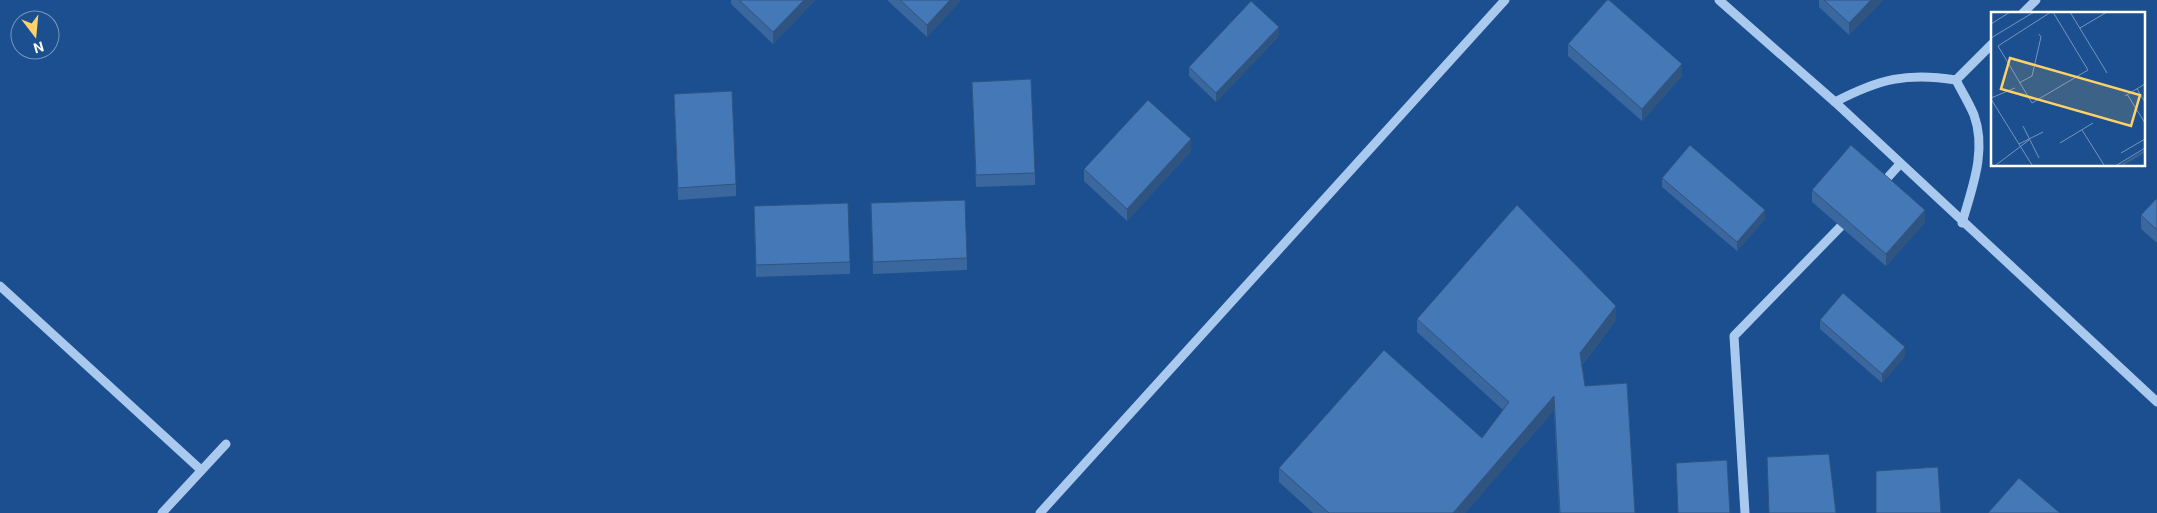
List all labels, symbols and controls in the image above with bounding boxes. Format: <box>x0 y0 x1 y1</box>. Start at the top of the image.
north arrow <box>10 10 60 60</box>
inset map <box>1991 12 2144 166</box>
text: N <box>32 38 46 57</box>

